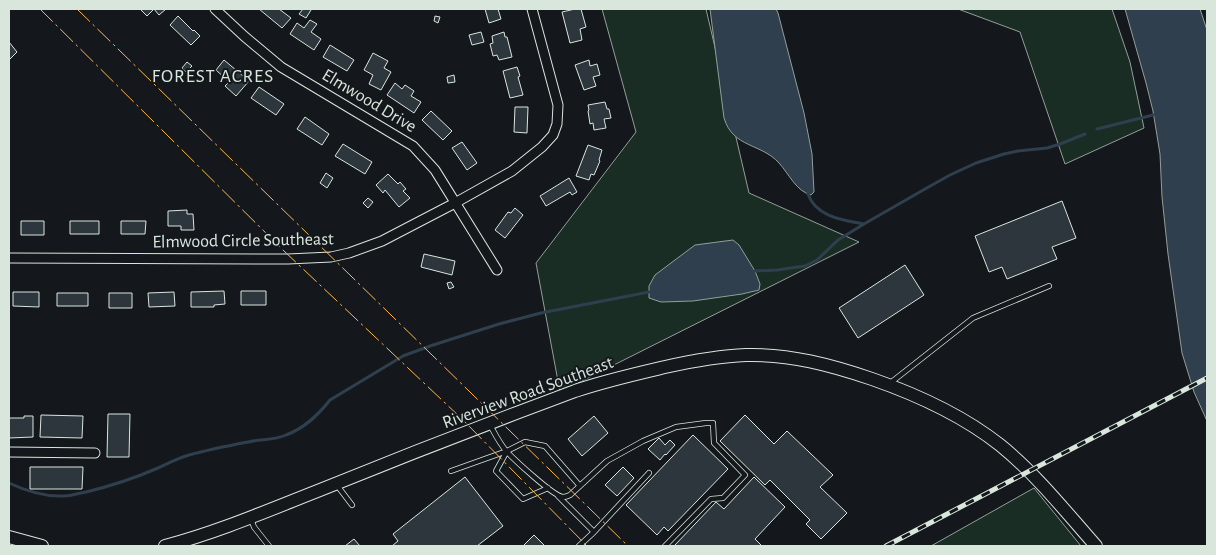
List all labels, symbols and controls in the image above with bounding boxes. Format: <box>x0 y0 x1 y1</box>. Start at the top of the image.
street label: Elmwood Drive <box>319 66 419 136</box>
district label: FOREST ACRES <box>152 67 274 86</box>
street label: Elmwood Circle Southeast <box>152 230 334 252</box>
street label: Riverview Road Southeast <box>440 354 616 432</box>

